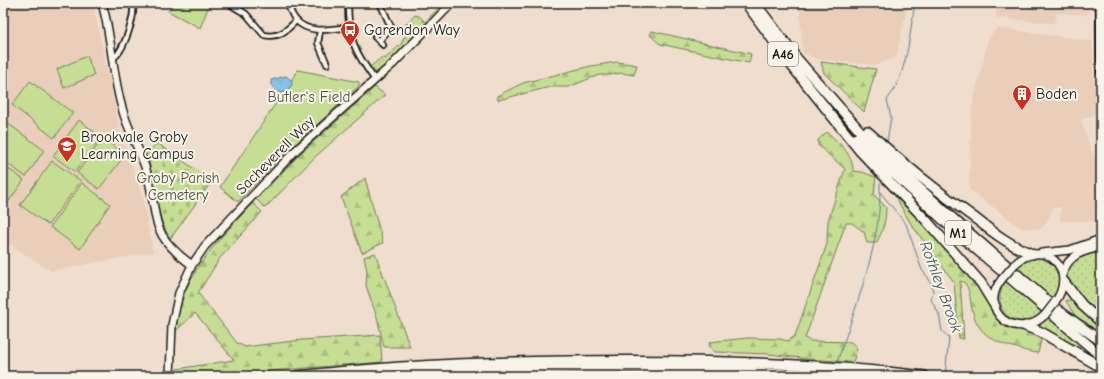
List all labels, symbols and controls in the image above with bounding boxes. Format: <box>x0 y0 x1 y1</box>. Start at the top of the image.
bus stop icon: Garendon Way <box>339 19 361 47</box>
place label: Garendon Way <box>364 21 460 39</box>
road number: A46 <box>768 42 798 66</box>
building icon: Boden <box>1011 83 1033 111</box>
place label: Boden <box>1036 85 1077 103</box>
park label: Butler's Field <box>267 88 351 106</box>
street label: Sacheverell Way <box>232 112 318 198</box>
place label: Brookvale Groby Learning Campus <box>81 128 194 163</box>
school or university icon: Brookvale Groby Learning Campus <box>56 135 78 163</box>
park label: Groby Parish Cemetery <box>136 169 220 204</box>
road number: M1 <box>945 221 971 245</box>
water label: Rothley Brook <box>916 239 966 335</box>

